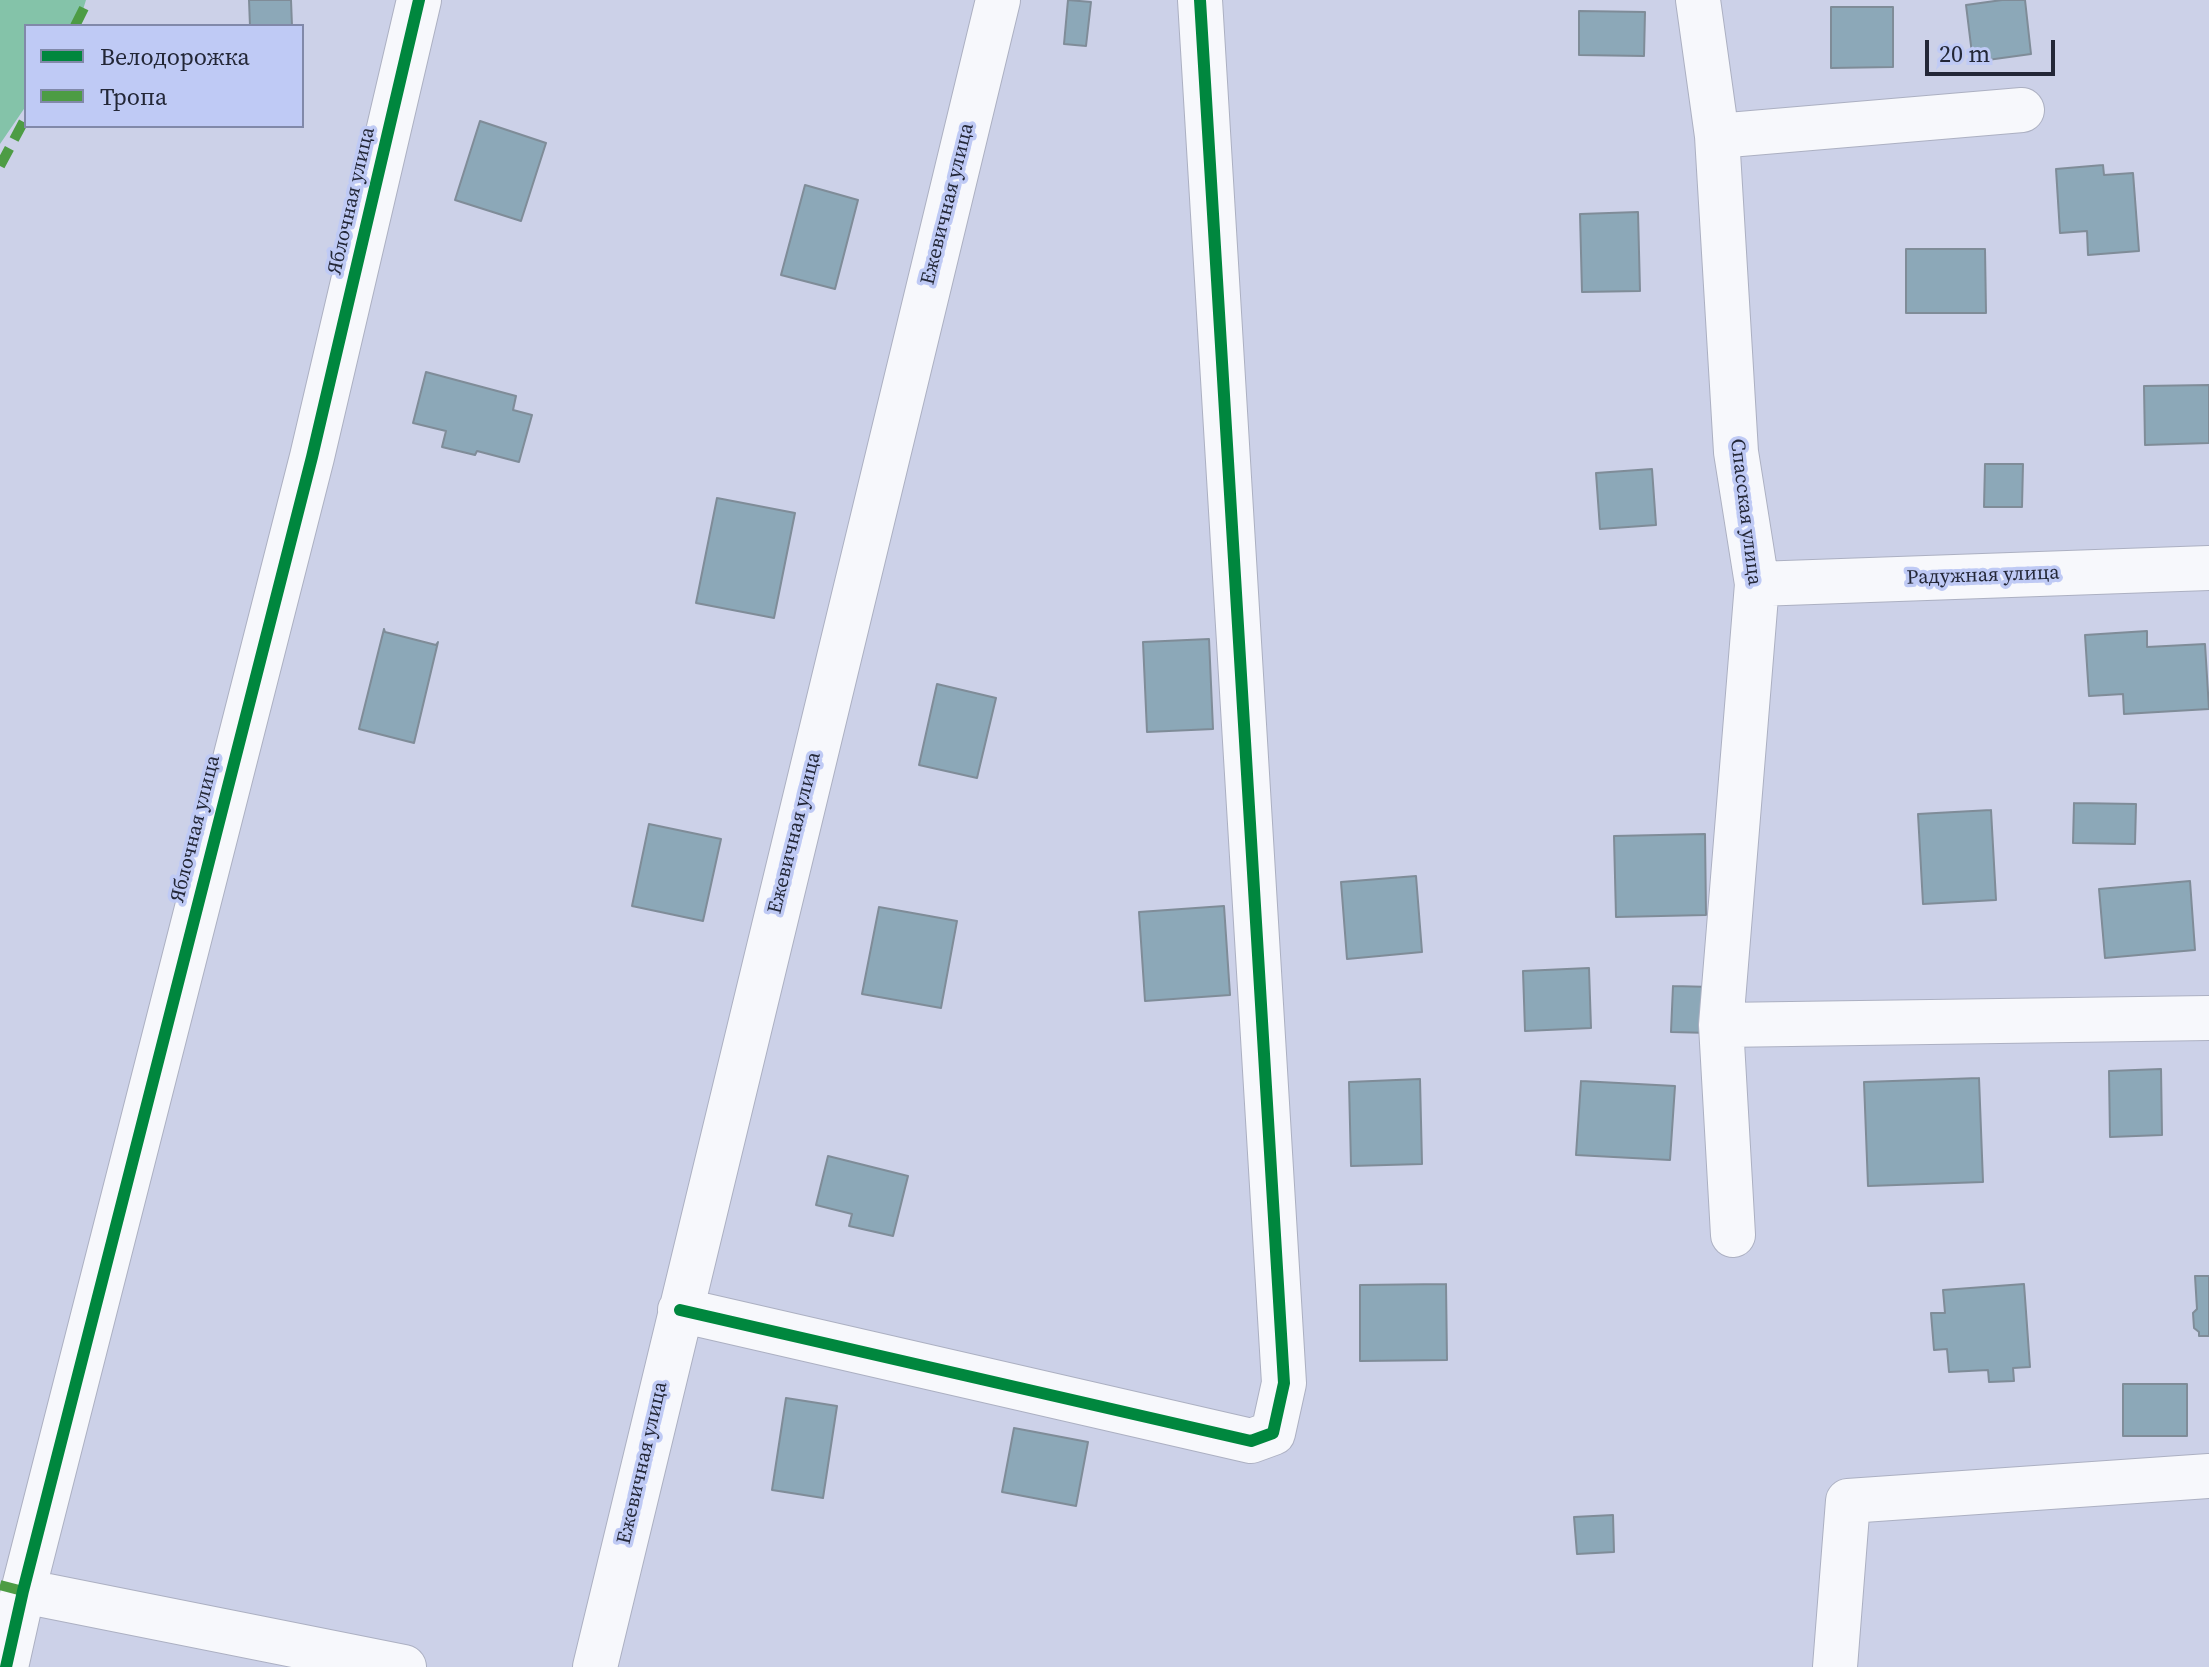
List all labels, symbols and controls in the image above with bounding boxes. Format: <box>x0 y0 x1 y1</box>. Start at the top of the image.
legend <box>24 24 304 128</box>
scale bar <box>1929 24 2059 74</box>
text: 20 m <box>1939 37 1990 70</box>
text: Велодорожка <box>100 40 250 73</box>
text: Тропа <box>100 80 167 113</box>
street label: Ежевичная улица <box>916 121 980 287</box>
street label: Яблочная улица <box>323 125 381 277</box>
street label: Спасская улица <box>1724 437 1766 587</box>
street label: Радужная улица <box>1906 561 2060 591</box>
street label: Ежевичная улица <box>763 750 827 916</box>
street label: Яблочная улица <box>166 753 226 905</box>
street label: Ежевичная улица <box>613 1380 673 1546</box>

